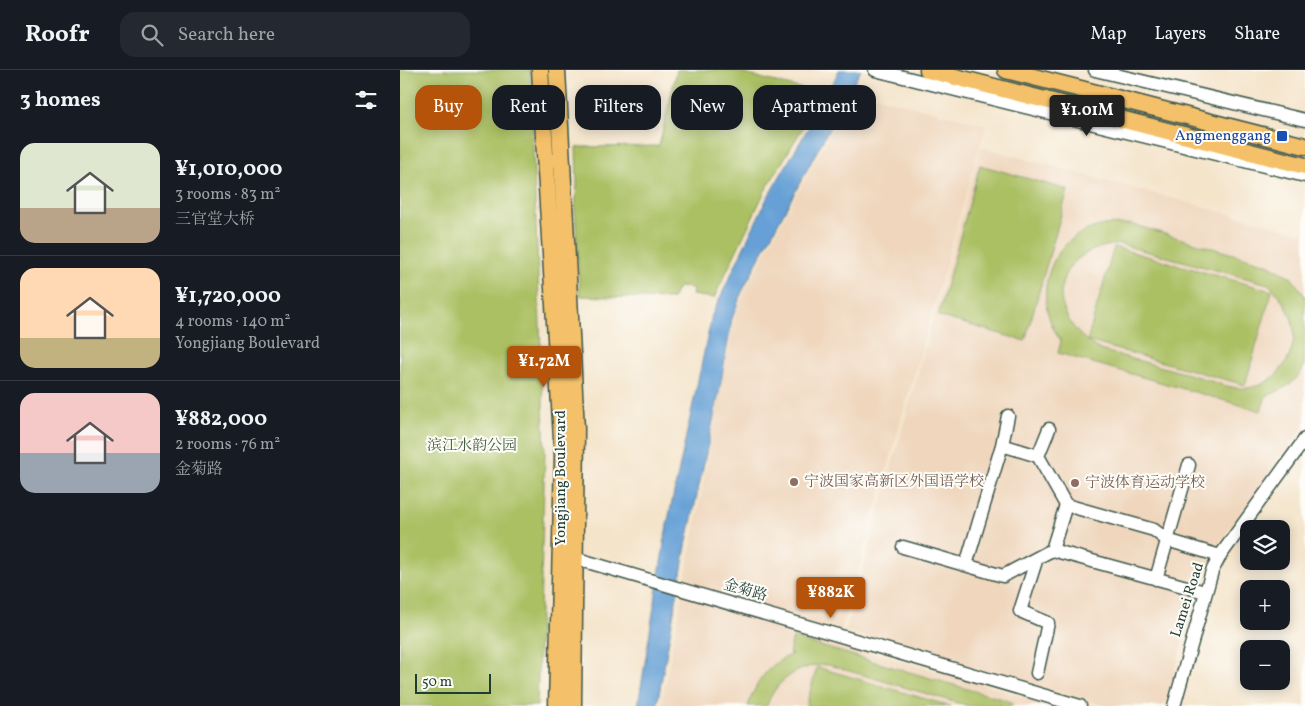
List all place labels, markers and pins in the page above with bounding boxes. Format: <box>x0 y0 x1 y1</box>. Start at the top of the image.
pin: ¥1.01M <box>1046 94 1128 137</box>
place label: Angmenggang <box>1175 126 1271 147</box>
marker: Angmenggang <box>1275 129 1289 143</box>
pin: ¥1.72M <box>503 346 585 388</box>
place label: 宁波国家高新区外国语学校 <box>804 472 984 493</box>
place label: 宁波体育运动学校 <box>1085 473 1205 494</box>
marker: 宁波国家高新区外国语学校 <box>788 476 800 488</box>
marker: 宁波体育运动学校 <box>1069 477 1081 489</box>
pin: ¥882K <box>796 576 866 619</box>

